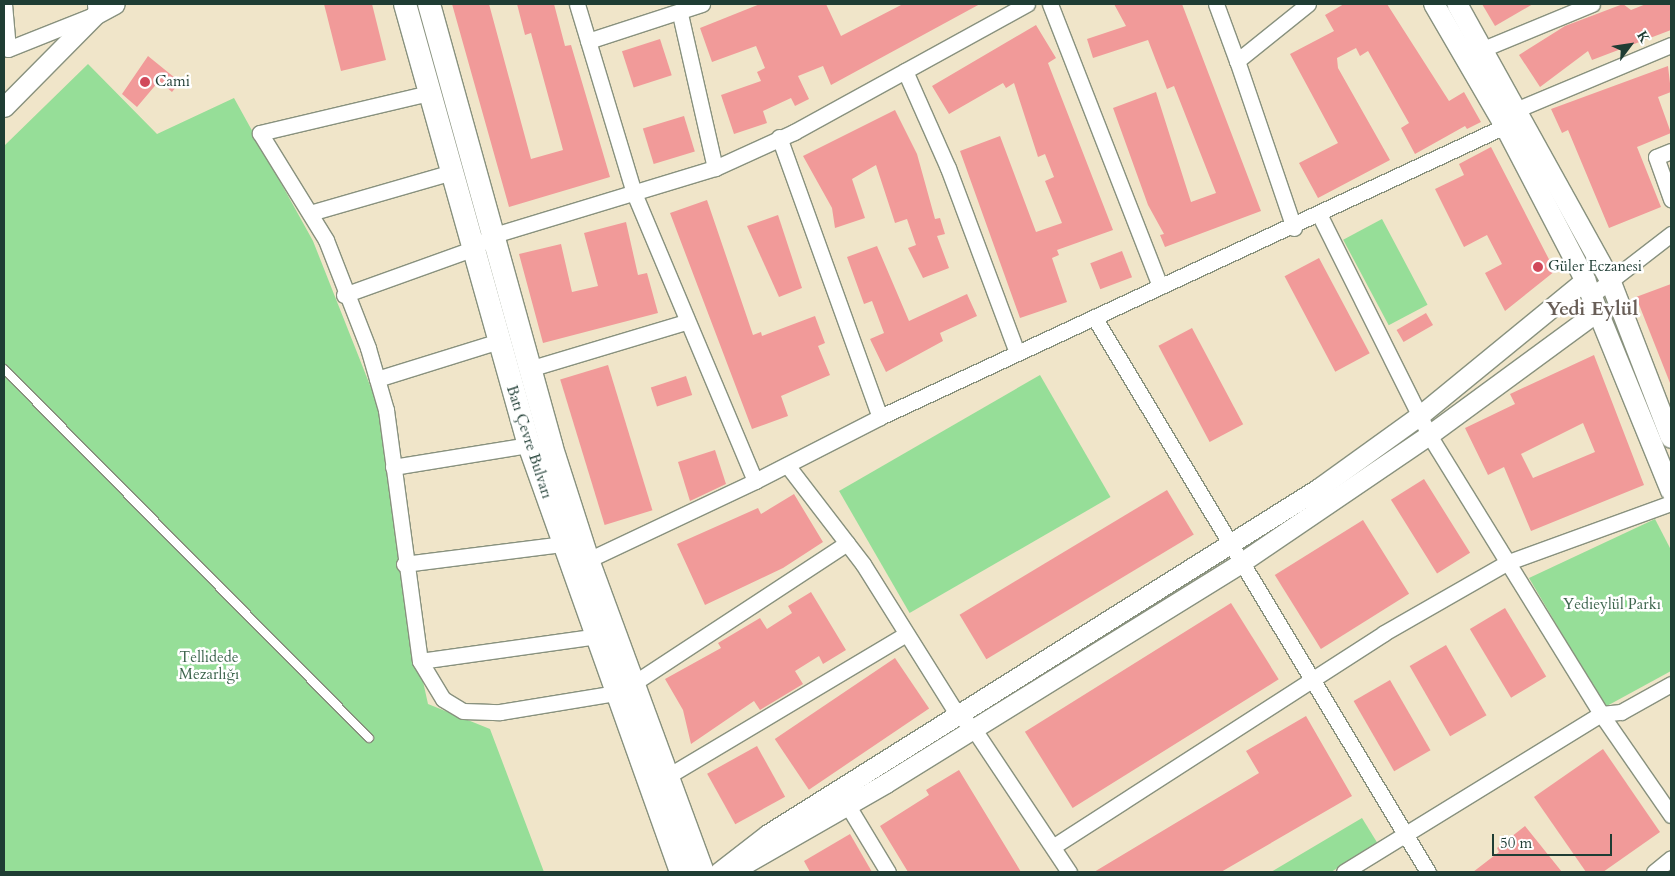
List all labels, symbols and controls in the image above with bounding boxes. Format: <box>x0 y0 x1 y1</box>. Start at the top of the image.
north arrow <box>1605 20 1655 70</box>
text: K <box>1632 27 1654 47</box>
place label: Cami <box>155 73 190 91</box>
marker: Cami <box>139 76 151 88</box>
place label: Güler Eczanesi <box>1548 258 1642 276</box>
marker: Güler Eczanesi <box>1532 261 1544 273</box>
district label: Yedi Eylül <box>1546 296 1638 320</box>
street label: Batı Çevre Bulvarı <box>502 383 556 501</box>
park label: Yedieylül Parkı <box>1563 596 1661 614</box>
park label: Tellidede Mezarlığı <box>179 648 239 683</box>
scale bar <box>1495 824 1615 856</box>
text: 50 m <box>1500 833 1532 853</box>

